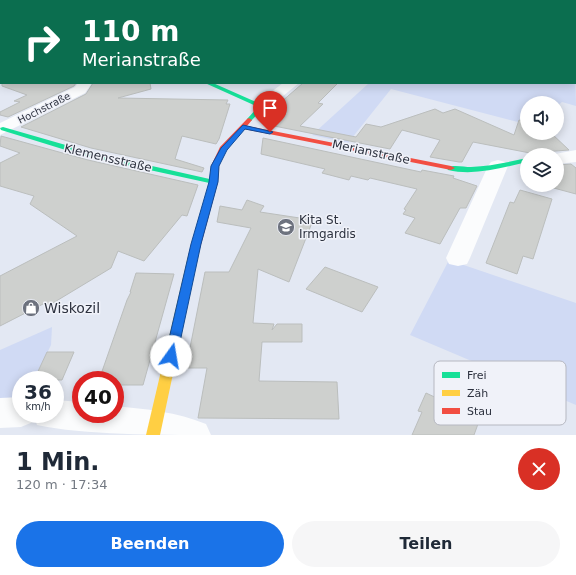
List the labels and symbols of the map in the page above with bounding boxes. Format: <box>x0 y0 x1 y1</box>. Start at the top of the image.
street label: Hochstraße <box>16 90 72 126</box>
pin <box>253 91 287 132</box>
street label: Merianstraße <box>331 137 411 167</box>
street label: Klemensstraße <box>63 141 153 175</box>
place label: Kita St. Irmgardis <box>299 213 356 241</box>
school or university icon: Kita St. Irmgardis <box>276 217 296 237</box>
shop icon: Wiskozil <box>21 298 41 318</box>
place label: Wiskozil <box>44 300 100 316</box>
position arrow <box>150 335 192 377</box>
legend <box>434 361 566 425</box>
text: Frei <box>467 369 487 382</box>
speed limit sign: 40 <box>72 371 124 423</box>
text: Zäh <box>467 387 488 400</box>
text: Stau <box>467 405 492 418</box>

